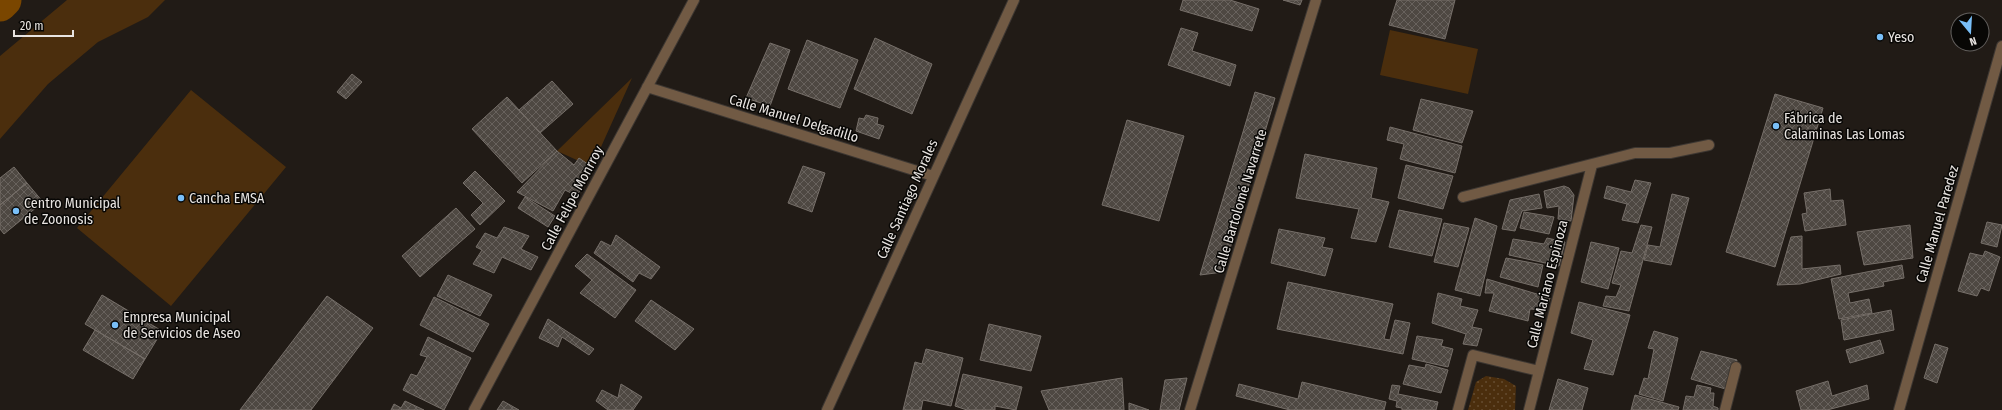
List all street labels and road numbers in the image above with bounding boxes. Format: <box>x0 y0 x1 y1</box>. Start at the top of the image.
street label: Calle Manuel Delgadillo <box>727 91 861 146</box>
street label: Calle Bartolomé Navarrete <box>1210 127 1271 275</box>
street label: Calle Santiago Morales <box>873 137 942 262</box>
street label: Calle Felipe Monrroy <box>538 142 608 254</box>
street label: Calle Manuel Paredez <box>1913 163 1963 285</box>
street label: Calle Mariano Espinoza <box>1523 218 1572 350</box>

